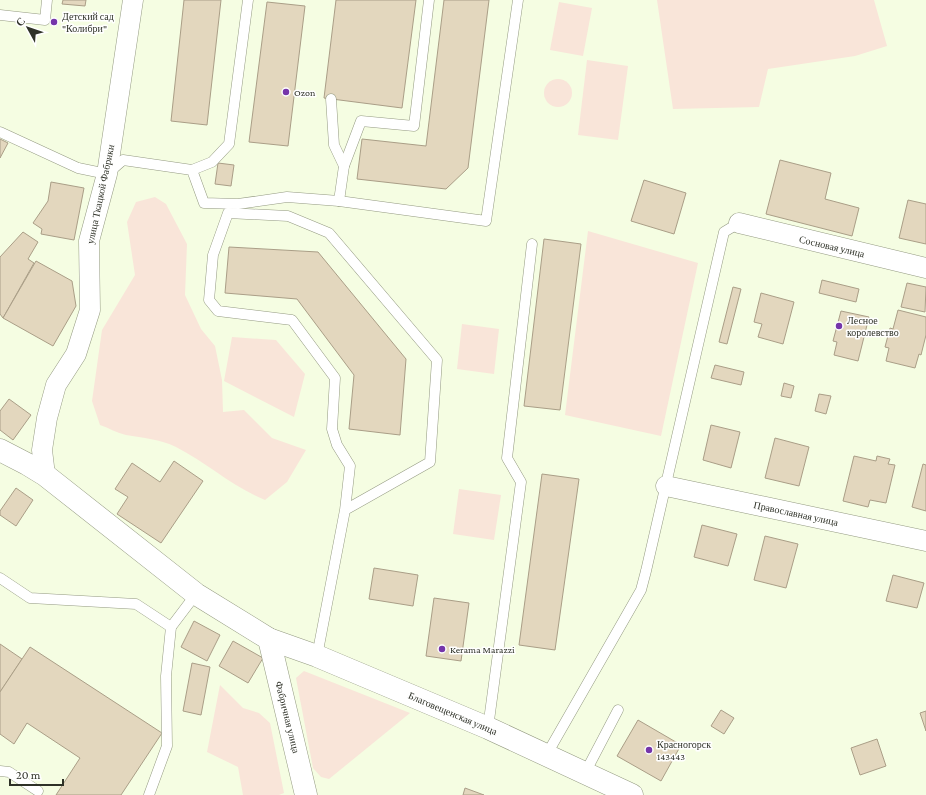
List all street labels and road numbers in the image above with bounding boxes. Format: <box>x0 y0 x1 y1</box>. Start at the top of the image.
street label: улица Ткацкой Фабрики <box>85 143 117 245</box>
street label: Сосновая улица <box>798 234 866 259</box>
street label: Православная улица <box>753 499 840 528</box>
street label: Фабричная улица <box>273 680 302 755</box>
street label: Благовещенская улица <box>407 690 499 737</box>

